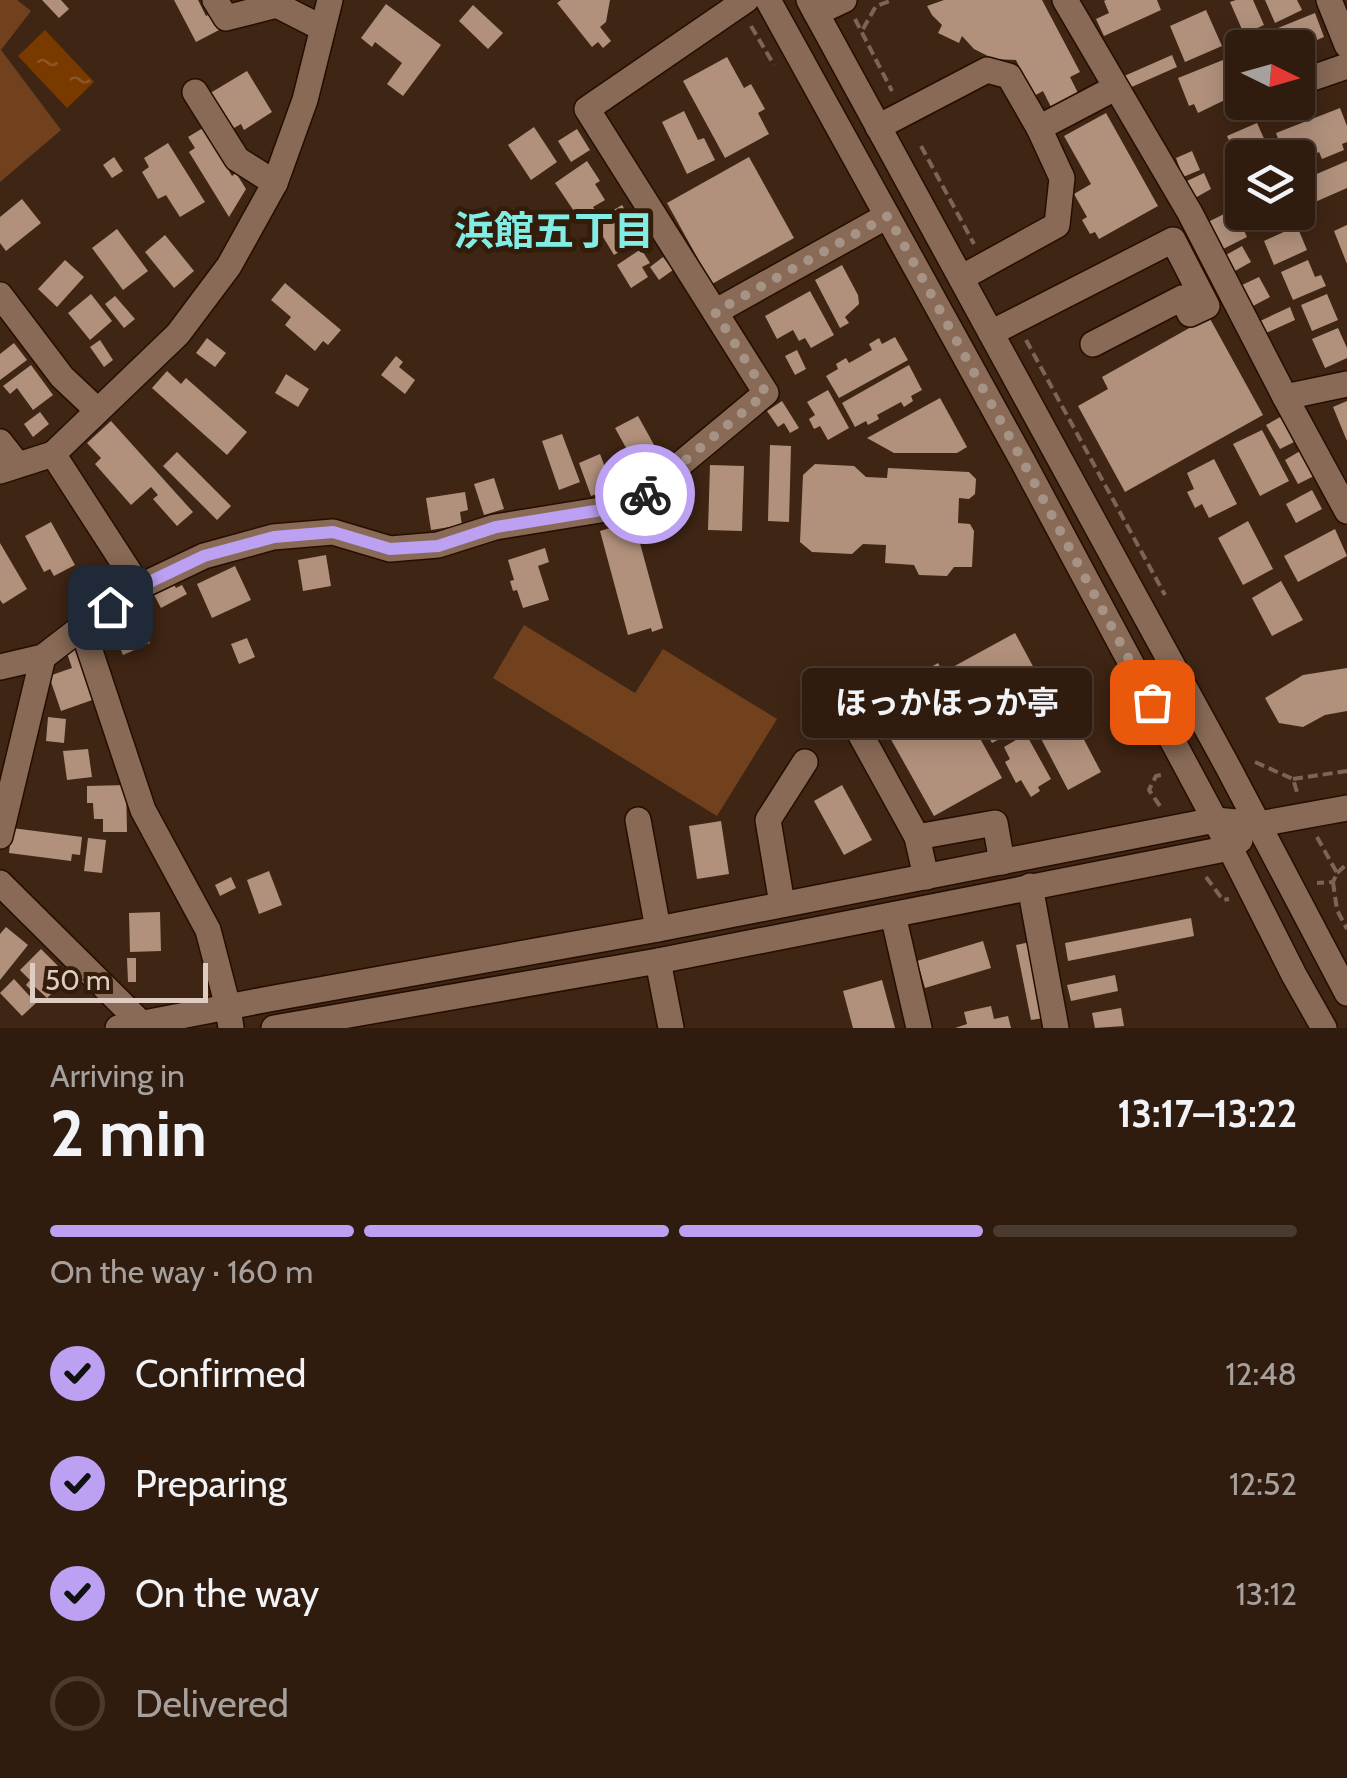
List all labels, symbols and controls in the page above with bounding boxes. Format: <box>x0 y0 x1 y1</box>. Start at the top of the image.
north arrow <box>1225 30 1315 120</box>
map controls <box>1225 30 1315 230</box>
button: layers <box>1225 140 1315 230</box>
district label: 浜館五丁目 <box>454 206 654 255</box>
courier <box>595 444 695 544</box>
icon: bike <box>618 467 673 522</box>
pin <box>68 565 153 650</box>
icon: home <box>83 580 138 635</box>
pin <box>1110 660 1195 745</box>
callout: ほっかほっか亭 <box>802 667 1092 737</box>
icon: bag <box>1125 675 1180 730</box>
text: ほっかほっか亭 <box>835 683 1059 722</box>
scale bar <box>30 958 208 1003</box>
text: 50 m <box>45 963 111 997</box>
text: Arriving in <box>50 1056 185 1095</box>
text: 13:17–13:22 <box>1118 1090 1297 1137</box>
text: 2 min <box>50 1093 207 1172</box>
text: On the way · 160 m <box>50 1252 313 1291</box>
icon: check <box>50 1346 105 1401</box>
text: Confirmed <box>135 1350 306 1397</box>
text: 12:48 <box>1225 1354 1297 1393</box>
icon: check <box>50 1456 105 1511</box>
text: Preparing <box>135 1460 287 1507</box>
text: 12:52 <box>1229 1464 1297 1503</box>
icon: check <box>50 1566 105 1621</box>
text: On the way <box>135 1570 319 1617</box>
text: 13:12 <box>1235 1574 1297 1613</box>
text: Delivered <box>135 1680 289 1727</box>

